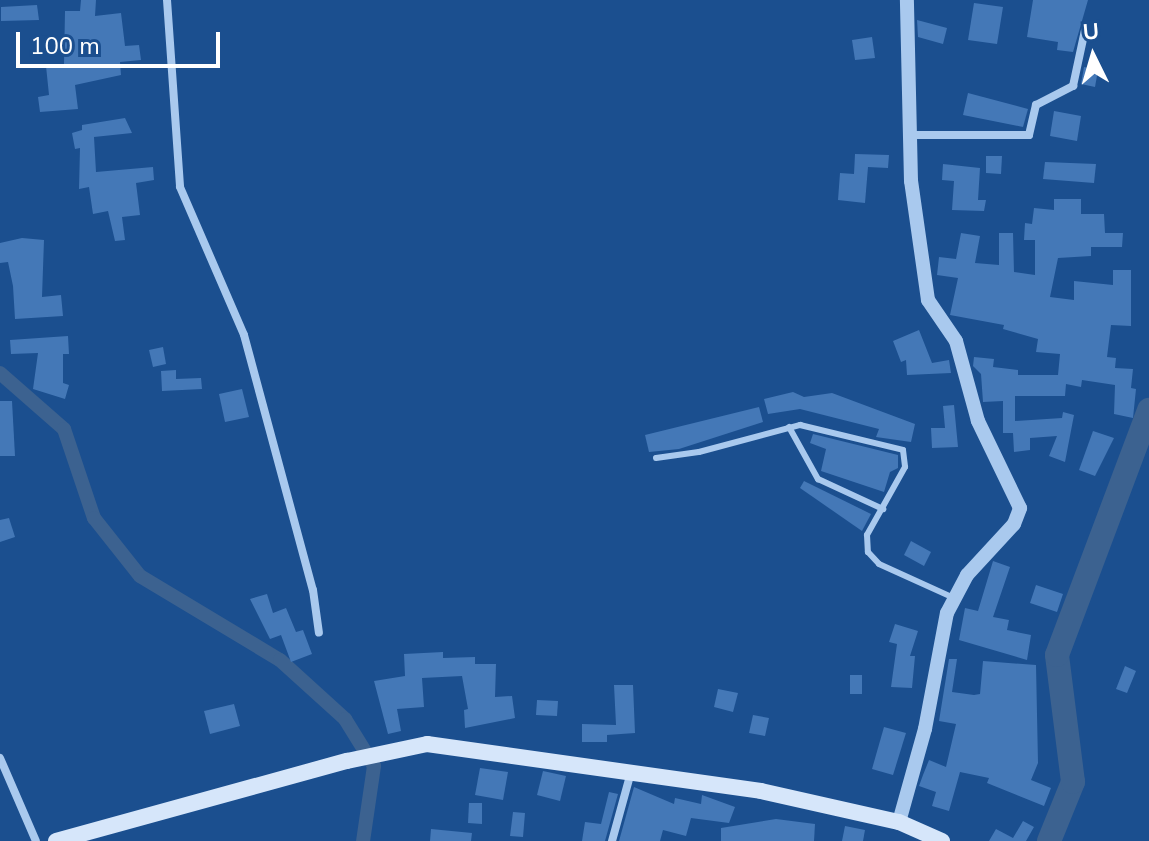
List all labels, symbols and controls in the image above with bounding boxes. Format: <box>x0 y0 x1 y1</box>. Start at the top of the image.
scale bar <box>20 16 224 66</box>
north arrow <box>1053 16 1133 96</box>
text: U <box>1082 16 1100 48</box>
text: 100 m <box>30 30 100 62</box>

